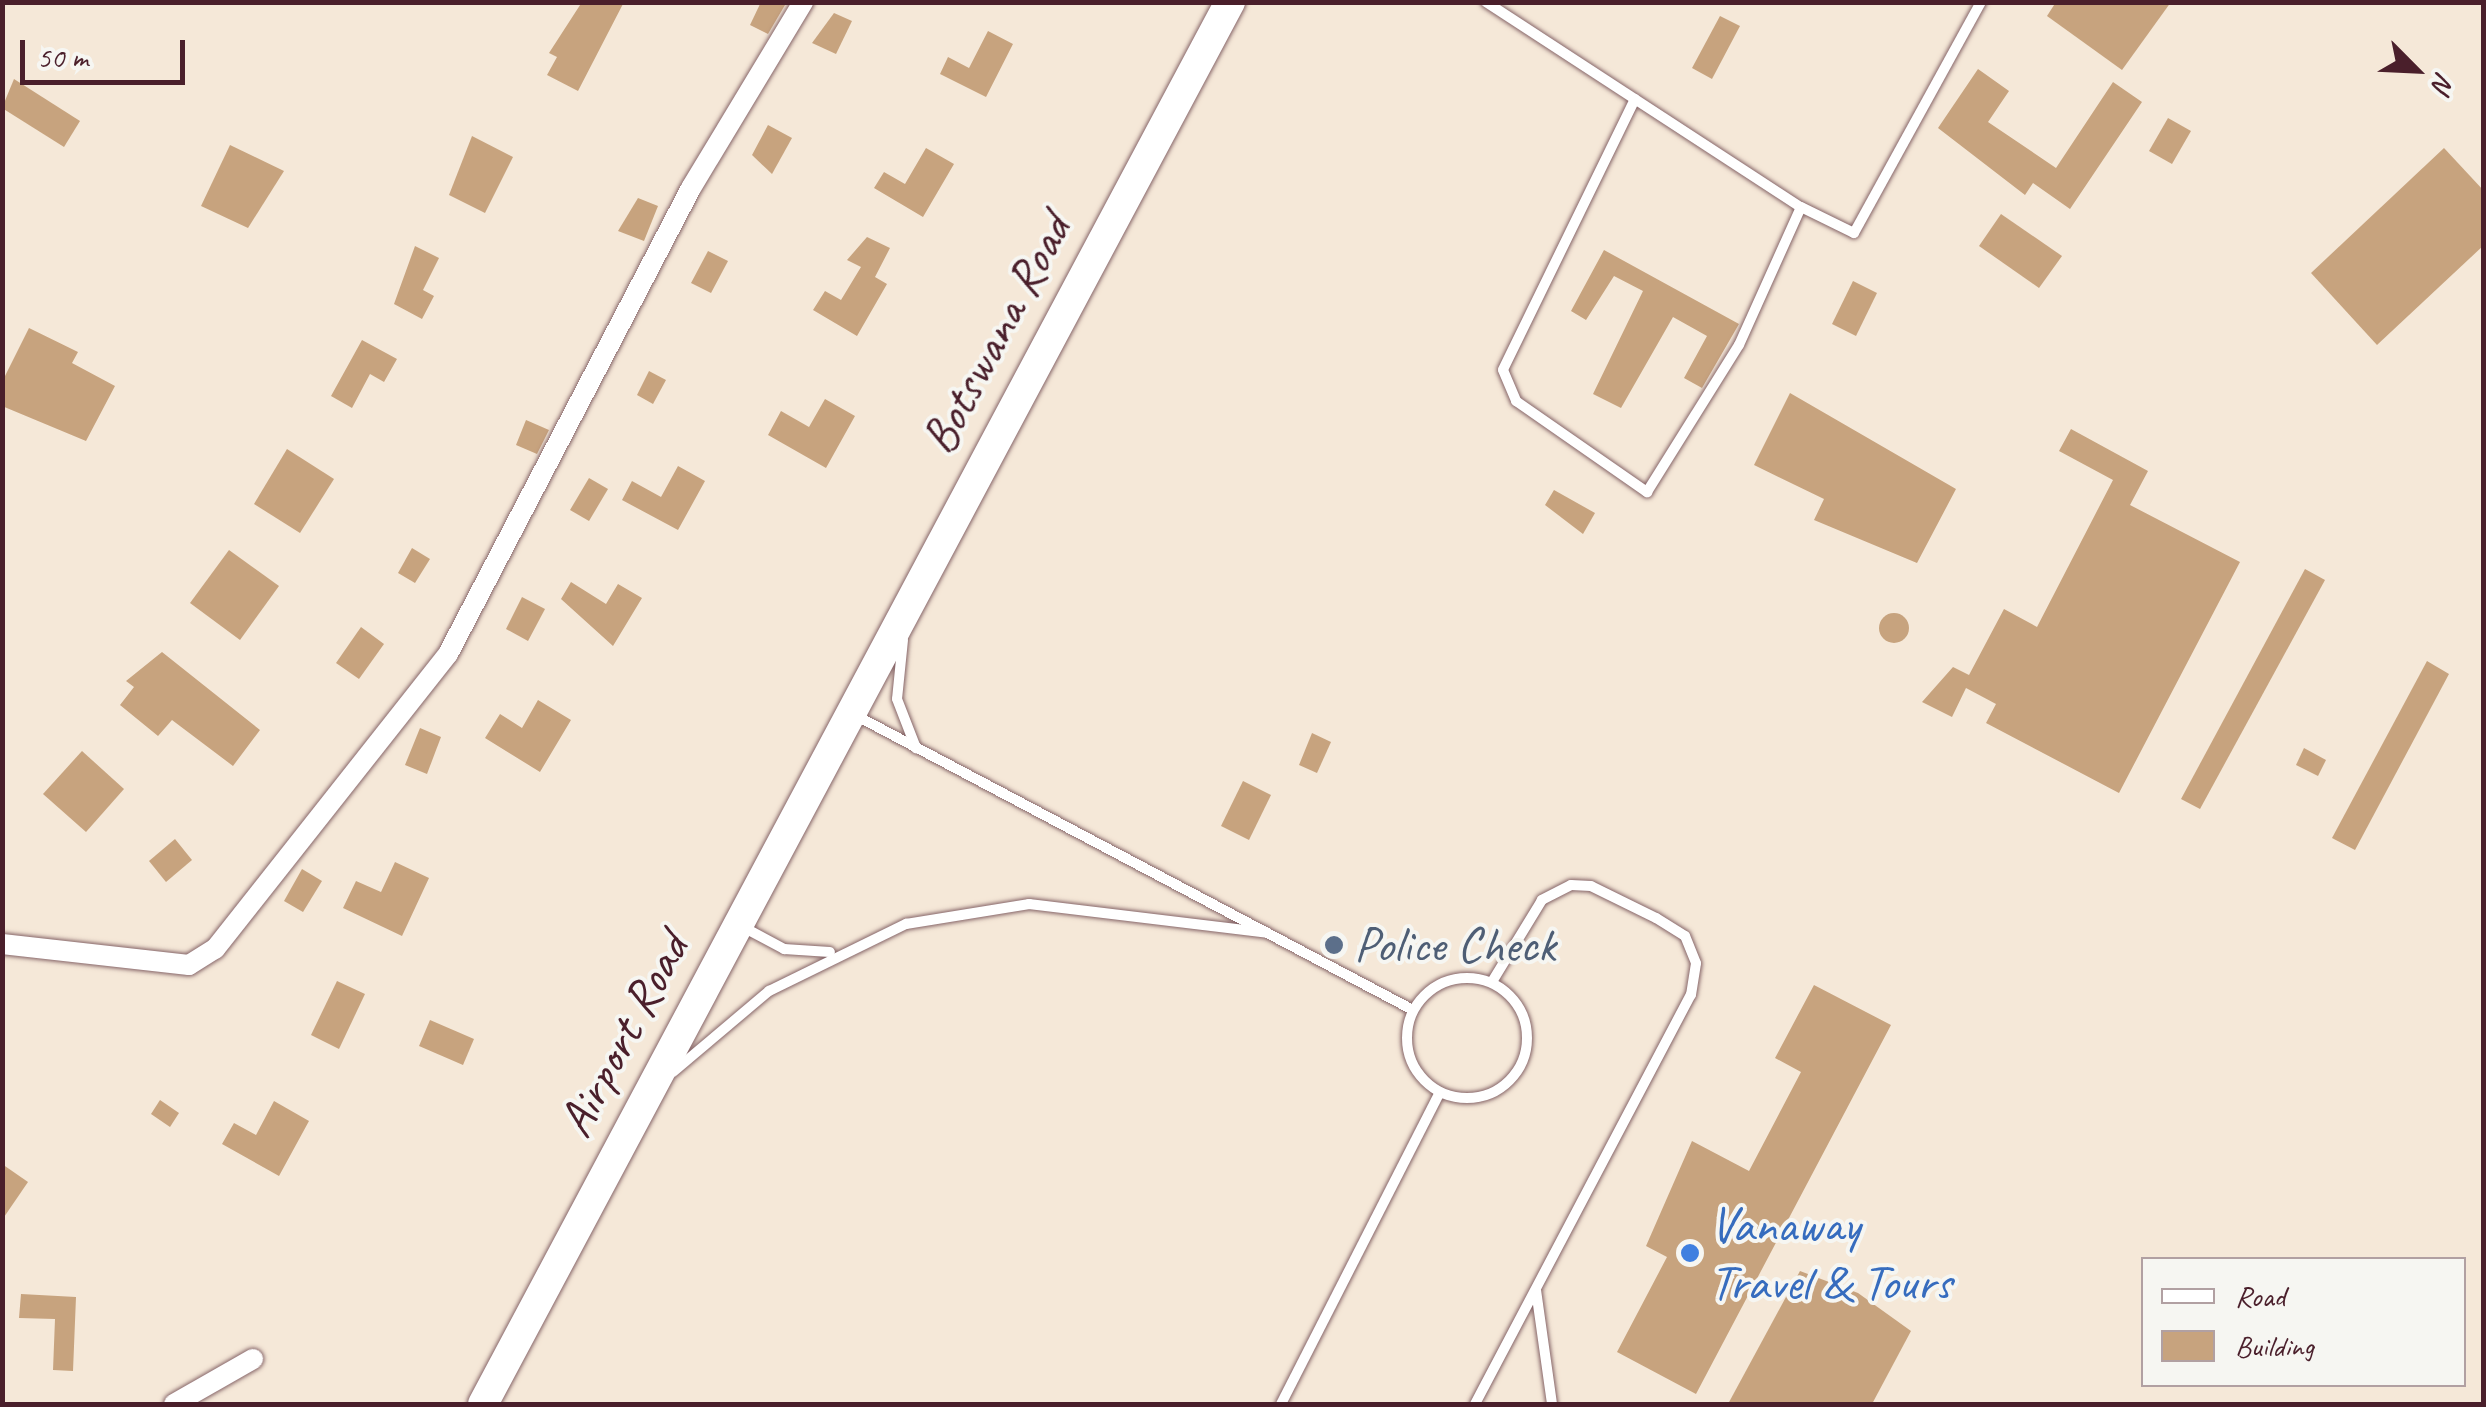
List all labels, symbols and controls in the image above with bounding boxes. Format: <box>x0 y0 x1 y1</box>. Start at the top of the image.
scale bar <box>25 20 190 82</box>
north arrow <box>2366 20 2466 120</box>
text: 50 m <box>37 38 88 76</box>
text: N <box>2424 67 2463 97</box>
street label: Botswana Road <box>908 204 1084 464</box>
place label: Police Check <box>1354 915 1556 975</box>
street label: Airport Road <box>545 924 701 1146</box>
marker: Police Check <box>1323 934 1345 956</box>
place label: Vanaway Travel & Tours <box>1710 1194 1952 1312</box>
marker: Vanaway Travel & Tours <box>1679 1242 1701 1264</box>
legend <box>2141 1257 2466 1387</box>
text: Road <box>2235 1277 2285 1315</box>
text: Building <box>2235 1327 2314 1365</box>

